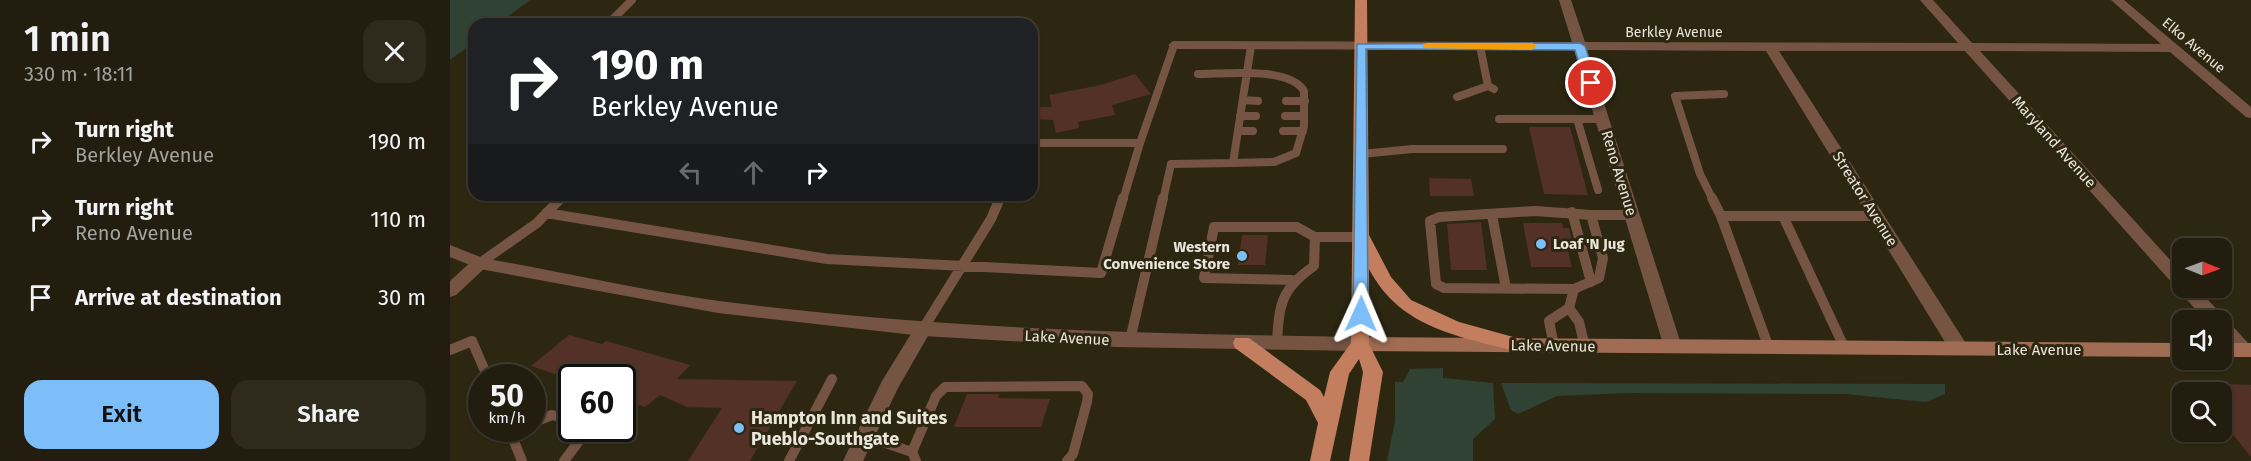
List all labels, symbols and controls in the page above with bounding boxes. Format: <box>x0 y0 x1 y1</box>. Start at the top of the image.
street label: Elko Avenue <box>2159 14 2229 77</box>
text: 1 min <box>24 17 111 61</box>
button: close <box>363 20 426 83</box>
street label: Berkley Avenue <box>1625 24 1723 41</box>
text: 190 m <box>591 40 704 90</box>
icon: right <box>492 42 570 120</box>
pin <box>1565 57 1616 108</box>
text: 330 m · 18:11 <box>24 62 134 86</box>
icon: arrive <box>1574 66 1607 99</box>
text: Berkley Avenue <box>591 91 779 123</box>
street label: Maryland Avenue <box>2008 92 2100 192</box>
text: Turn right <box>75 116 174 143</box>
icon: right <box>24 125 57 158</box>
text: 190 m <box>368 128 426 155</box>
street label: Reno Avenue <box>1597 128 1641 218</box>
text: Berkley Avenue <box>75 143 214 167</box>
street label: Streator Avenue <box>1829 148 1901 250</box>
icon: left <box>674 156 707 189</box>
icon: ahead <box>737 156 770 189</box>
icon: right <box>800 156 833 189</box>
text: Turn right <box>75 194 174 221</box>
icon: right <box>24 203 57 236</box>
text: 110 m <box>370 206 426 233</box>
text: Reno Avenue <box>75 221 193 245</box>
place label: Loaf 'N Jug <box>1553 235 1625 253</box>
marker: Loaf 'N Jug <box>1534 237 1548 251</box>
place label: Western Convenience Store <box>1103 238 1230 273</box>
north arrow <box>2172 238 2232 298</box>
map controls <box>2172 238 2232 442</box>
marker: Western Convenience Store <box>1235 249 1249 263</box>
icon: arrive <box>24 281 57 314</box>
position arrow <box>1329 282 1393 346</box>
text: Arrive at destination <box>75 284 282 311</box>
text: 30 m <box>378 284 426 311</box>
button: sound <box>2172 310 2232 370</box>
street label: Lake Avenue <box>1024 327 1110 349</box>
street label: Lake Avenue <box>1510 336 1596 356</box>
street label: Lake Avenue <box>1997 341 2081 359</box>
speed limit sign: 60 <box>558 364 636 442</box>
text: 50 <box>490 378 524 414</box>
button: Exit <box>24 380 219 449</box>
button: Share <box>231 380 426 449</box>
button: search <box>2172 382 2232 442</box>
place label: Hampton Inn and Suites Pueblo-Southgate <box>751 407 947 450</box>
text: km/h <box>488 409 526 427</box>
marker: Hampton Inn and Suites Pueblo-Southgate <box>732 421 746 435</box>

